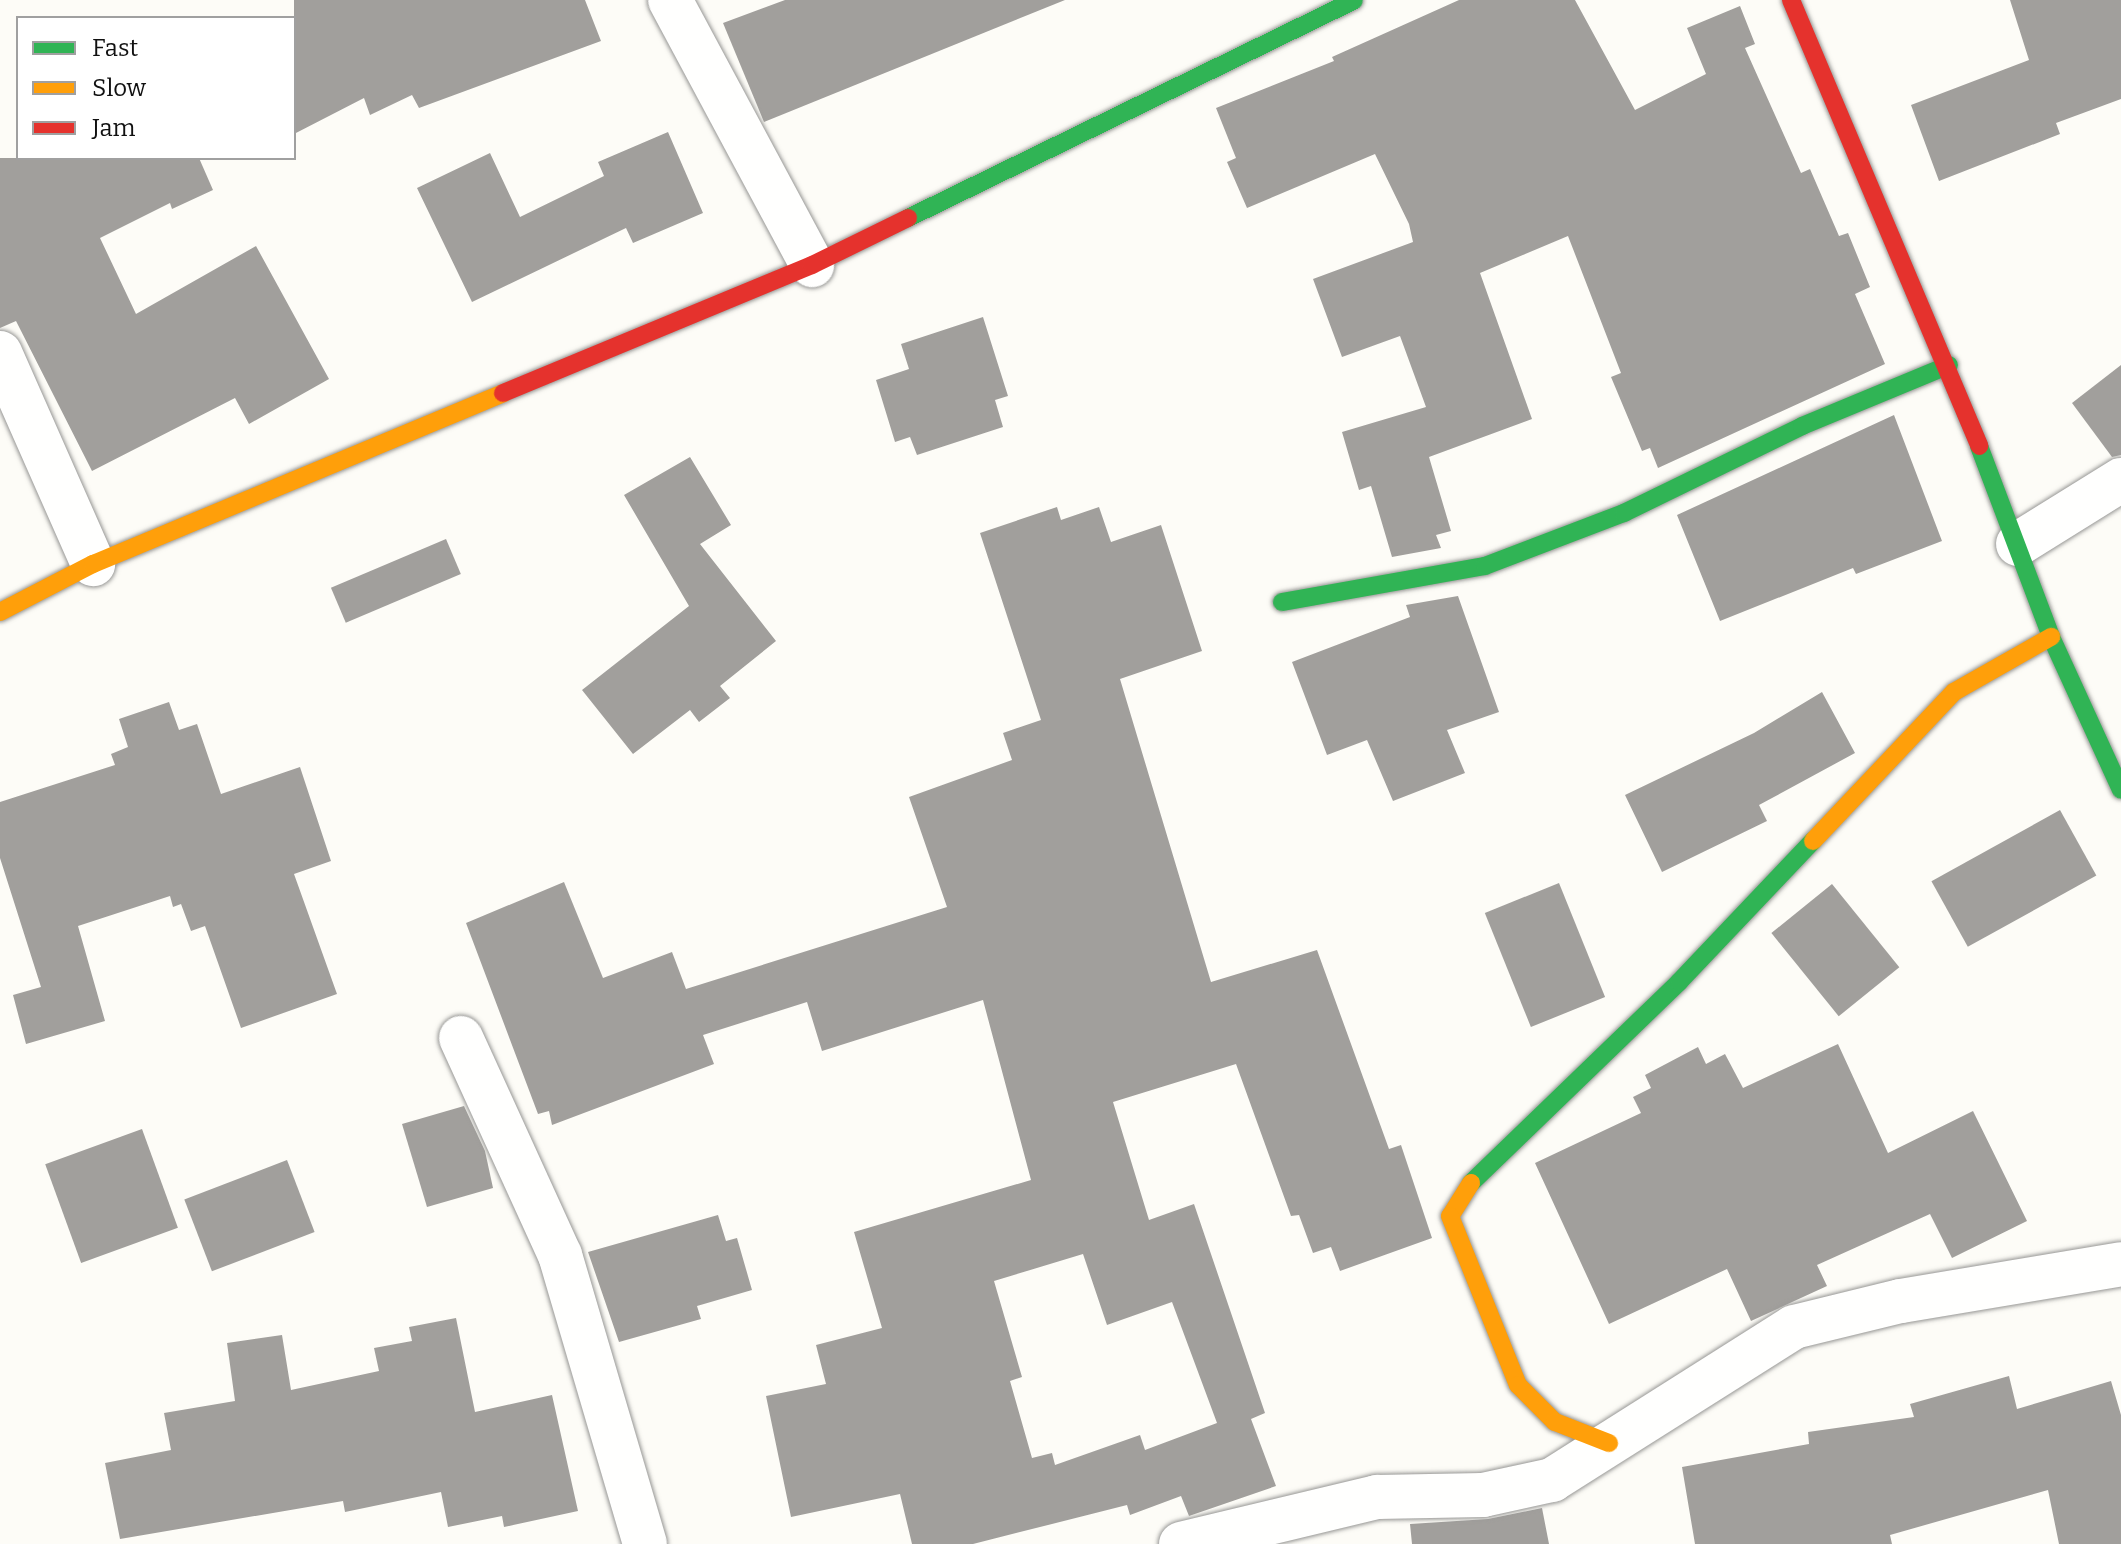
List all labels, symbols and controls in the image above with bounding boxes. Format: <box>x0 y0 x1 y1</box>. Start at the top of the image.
legend <box>16 16 296 160</box>
text: Fast <box>92 34 138 62</box>
text: Slow <box>92 74 146 102</box>
text: Jam <box>92 114 135 142</box>

